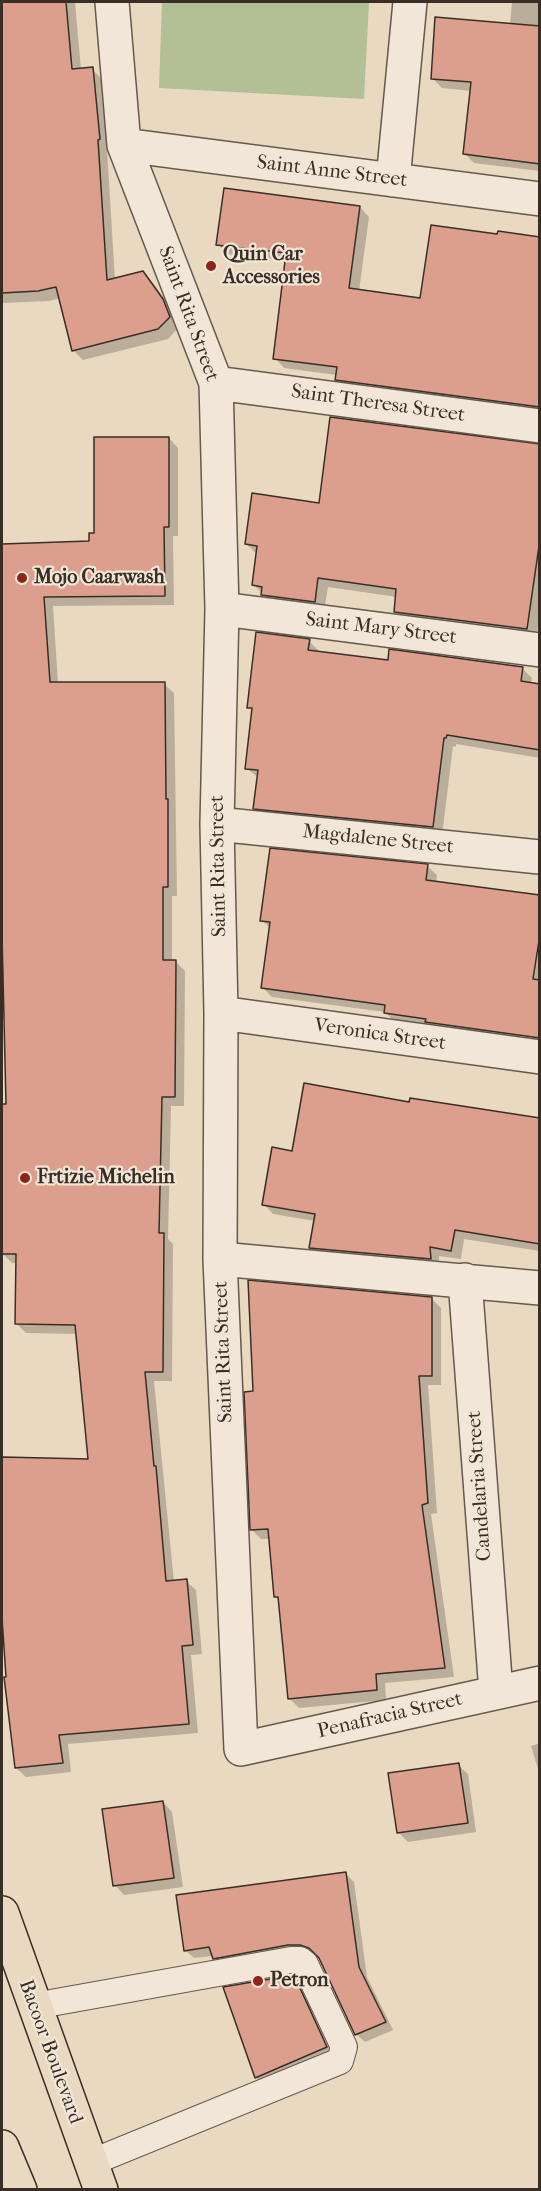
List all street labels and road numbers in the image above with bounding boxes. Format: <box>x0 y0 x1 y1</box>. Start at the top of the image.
street label: Saint Anne Street <box>255 151 409 193</box>
street label: Saint Rita Street <box>152 243 224 385</box>
street label: Saint Theresa Street <box>290 380 466 428</box>
street label: Saint Mary Street <box>304 608 458 650</box>
street label: Saint Rita Street <box>206 795 232 937</box>
street label: Magdalene Street <box>301 820 455 860</box>
street label: Veronica Street <box>313 1014 447 1056</box>
street label: Saint Rita Street <box>210 1281 238 1423</box>
street label: Candelaria Street <box>463 1410 497 1562</box>
street label: Penafracia Street <box>315 1688 465 1744</box>
street label: Bacoor Boulevard <box>13 1977 87 2127</box>

